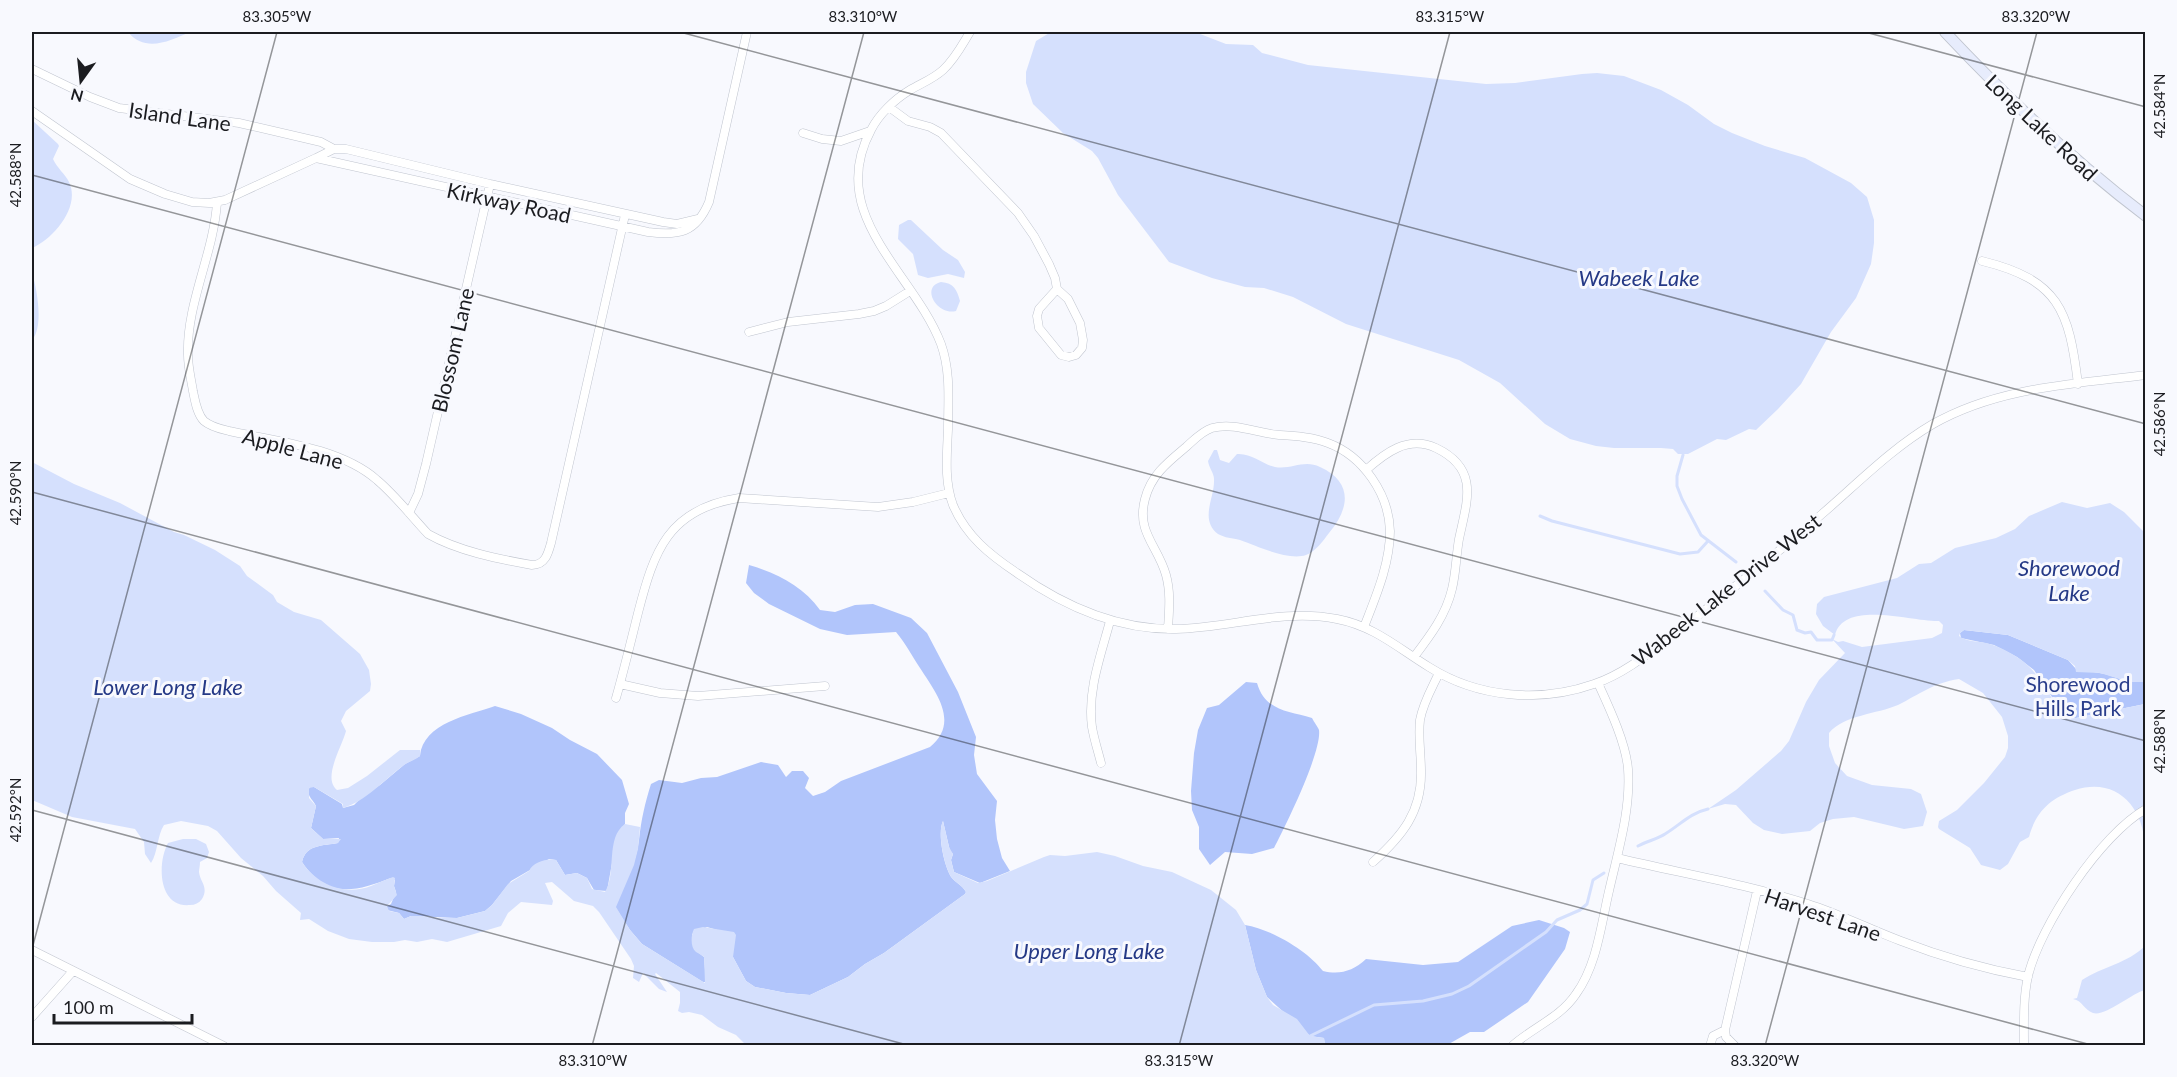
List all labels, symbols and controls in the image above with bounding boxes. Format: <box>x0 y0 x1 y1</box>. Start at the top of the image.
text: 83.305°W <box>243 7 312 25</box>
text: 83.310°W <box>829 7 898 25</box>
text: 83.315°W <box>1416 7 1485 25</box>
text: 83.320°W <box>2002 7 2071 25</box>
north arrow <box>51 51 111 111</box>
street label: Long Lake Road <box>1981 69 2103 185</box>
text: 42.584°N <box>2150 74 2168 138</box>
text: N <box>69 85 85 107</box>
street label: Island Lane <box>127 96 233 136</box>
text: 42.588°N <box>6 143 24 207</box>
street label: Kirkway Road <box>445 177 573 227</box>
water label: Wabeek Lake <box>1579 264 1700 291</box>
street label: Blossom Lane <box>426 285 478 415</box>
text: 42.586°N <box>2150 392 2168 456</box>
street label: Apple Lane <box>240 423 346 473</box>
text: 42.590°N <box>6 461 24 525</box>
street label: Wabeek Lake Drive West <box>1627 507 1826 670</box>
water label: Shorewood Lake <box>2018 554 2120 606</box>
park label: Shorewood Hills Park <box>2026 671 2130 720</box>
water label: Lower Long Lake <box>93 673 243 700</box>
text: 42.588°N <box>2150 709 2168 773</box>
text: 42.592°N <box>6 778 24 842</box>
street label: Harvest Lane <box>1762 882 1884 946</box>
water label: Upper Long Lake <box>1014 937 1165 964</box>
scale bar <box>54 987 192 1025</box>
text: 100 m <box>63 996 114 1018</box>
text: 83.310°W <box>559 1051 628 1069</box>
text: 83.315°W <box>1145 1051 1214 1069</box>
text: 83.320°W <box>1731 1051 1800 1069</box>

